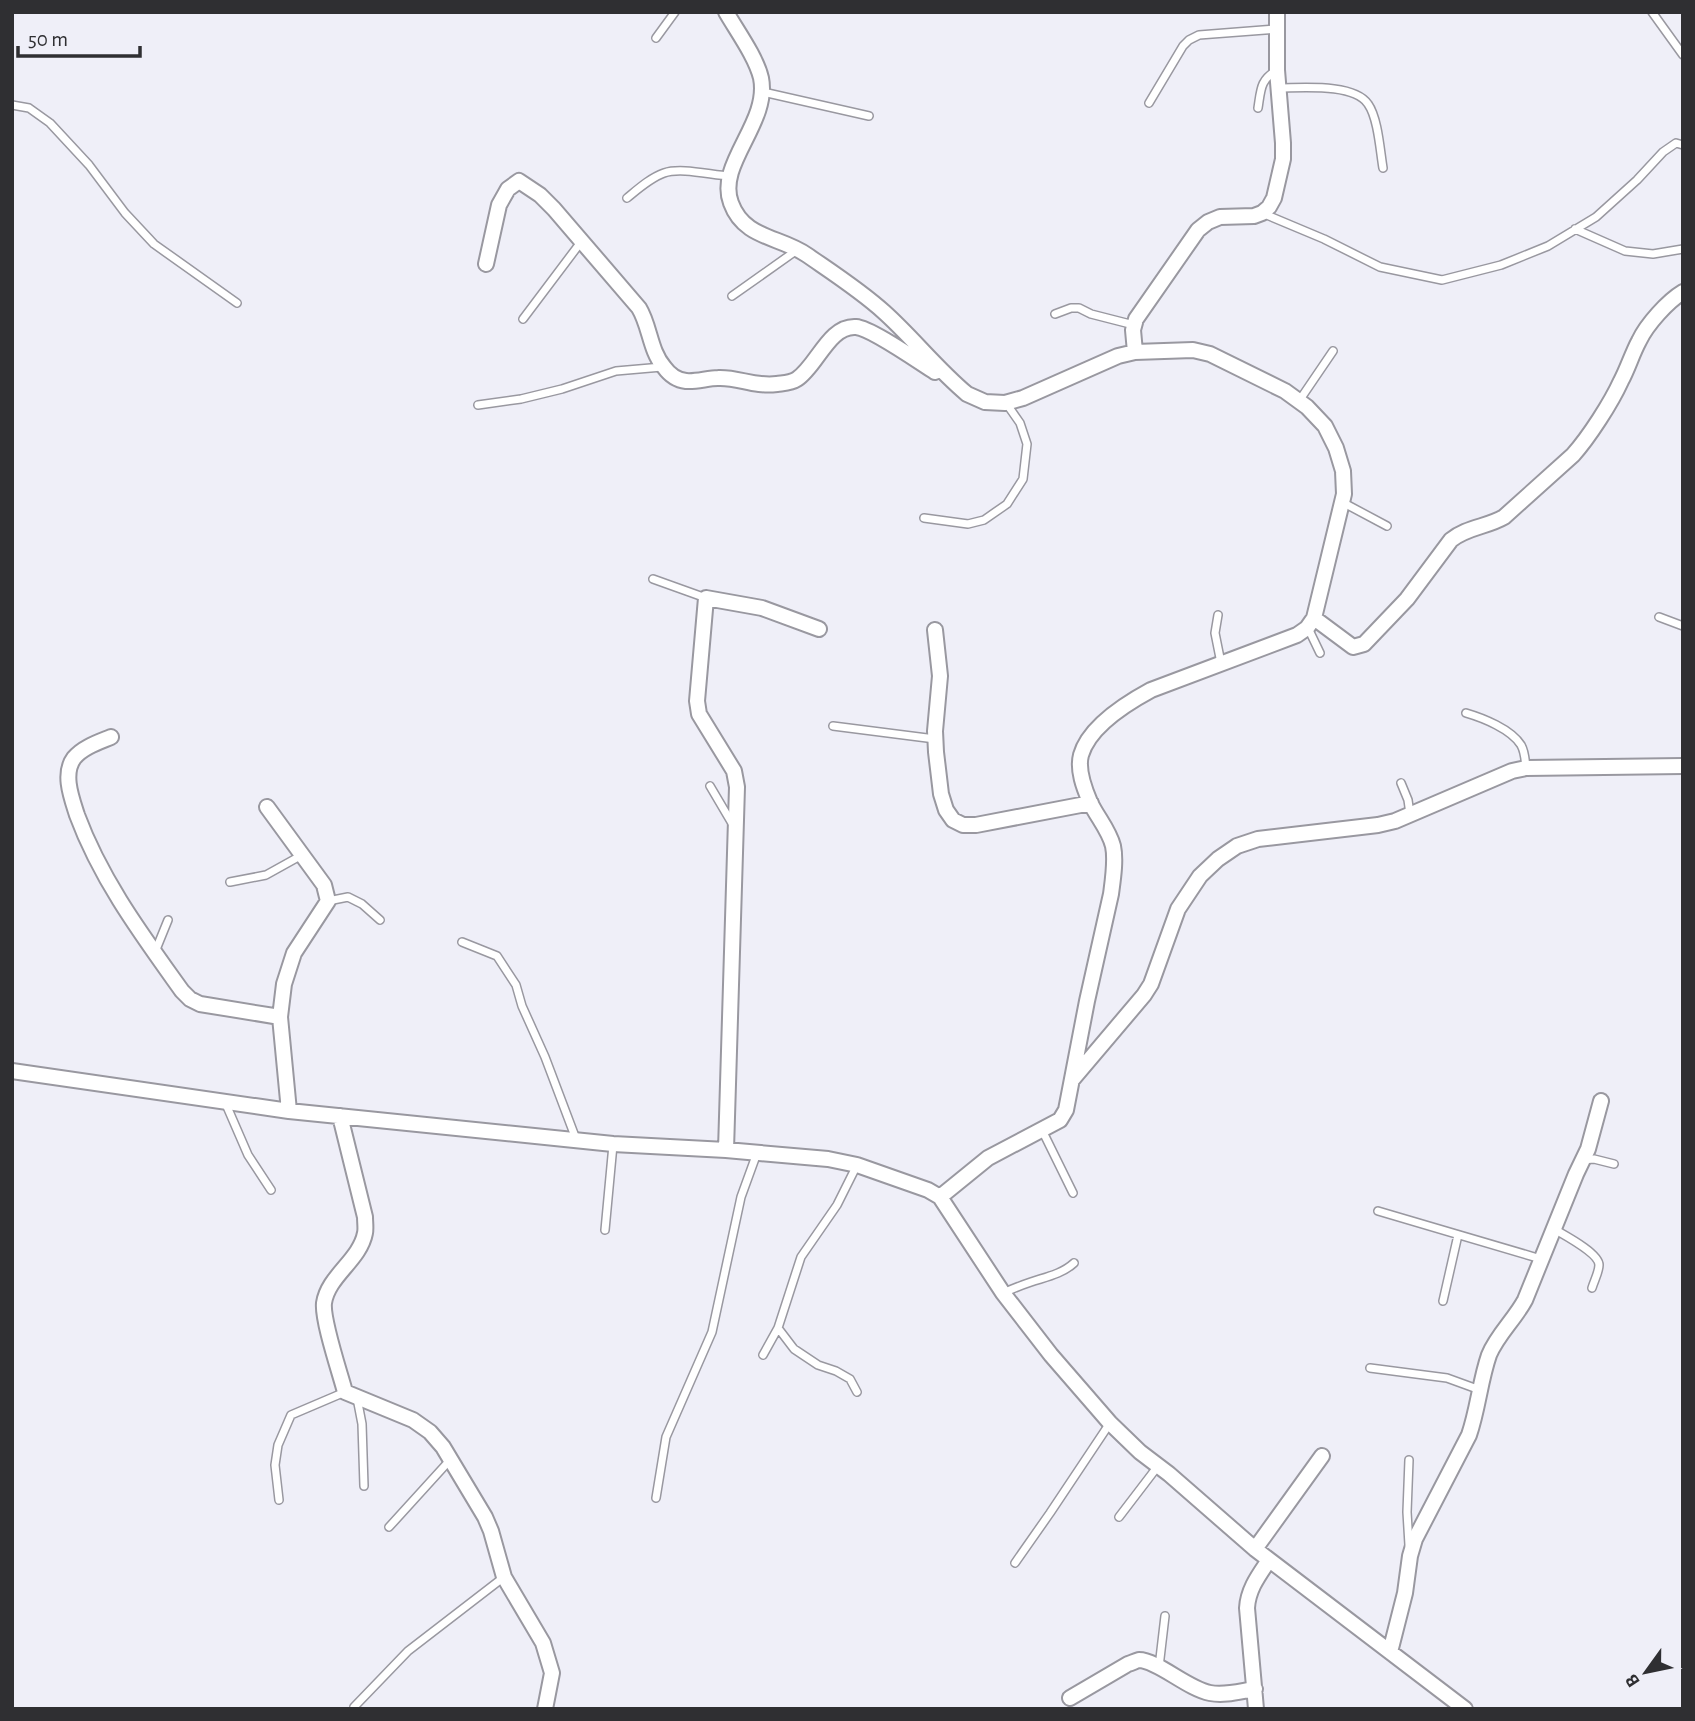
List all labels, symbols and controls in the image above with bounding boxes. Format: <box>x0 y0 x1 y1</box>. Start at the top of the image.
scale bar <box>18 14 140 58</box>
text: 50 m <box>28 29 68 50</box>
north arrow <box>1611 1637 1681 1707</box>
text: B <box>1622 1671 1644 1690</box>

